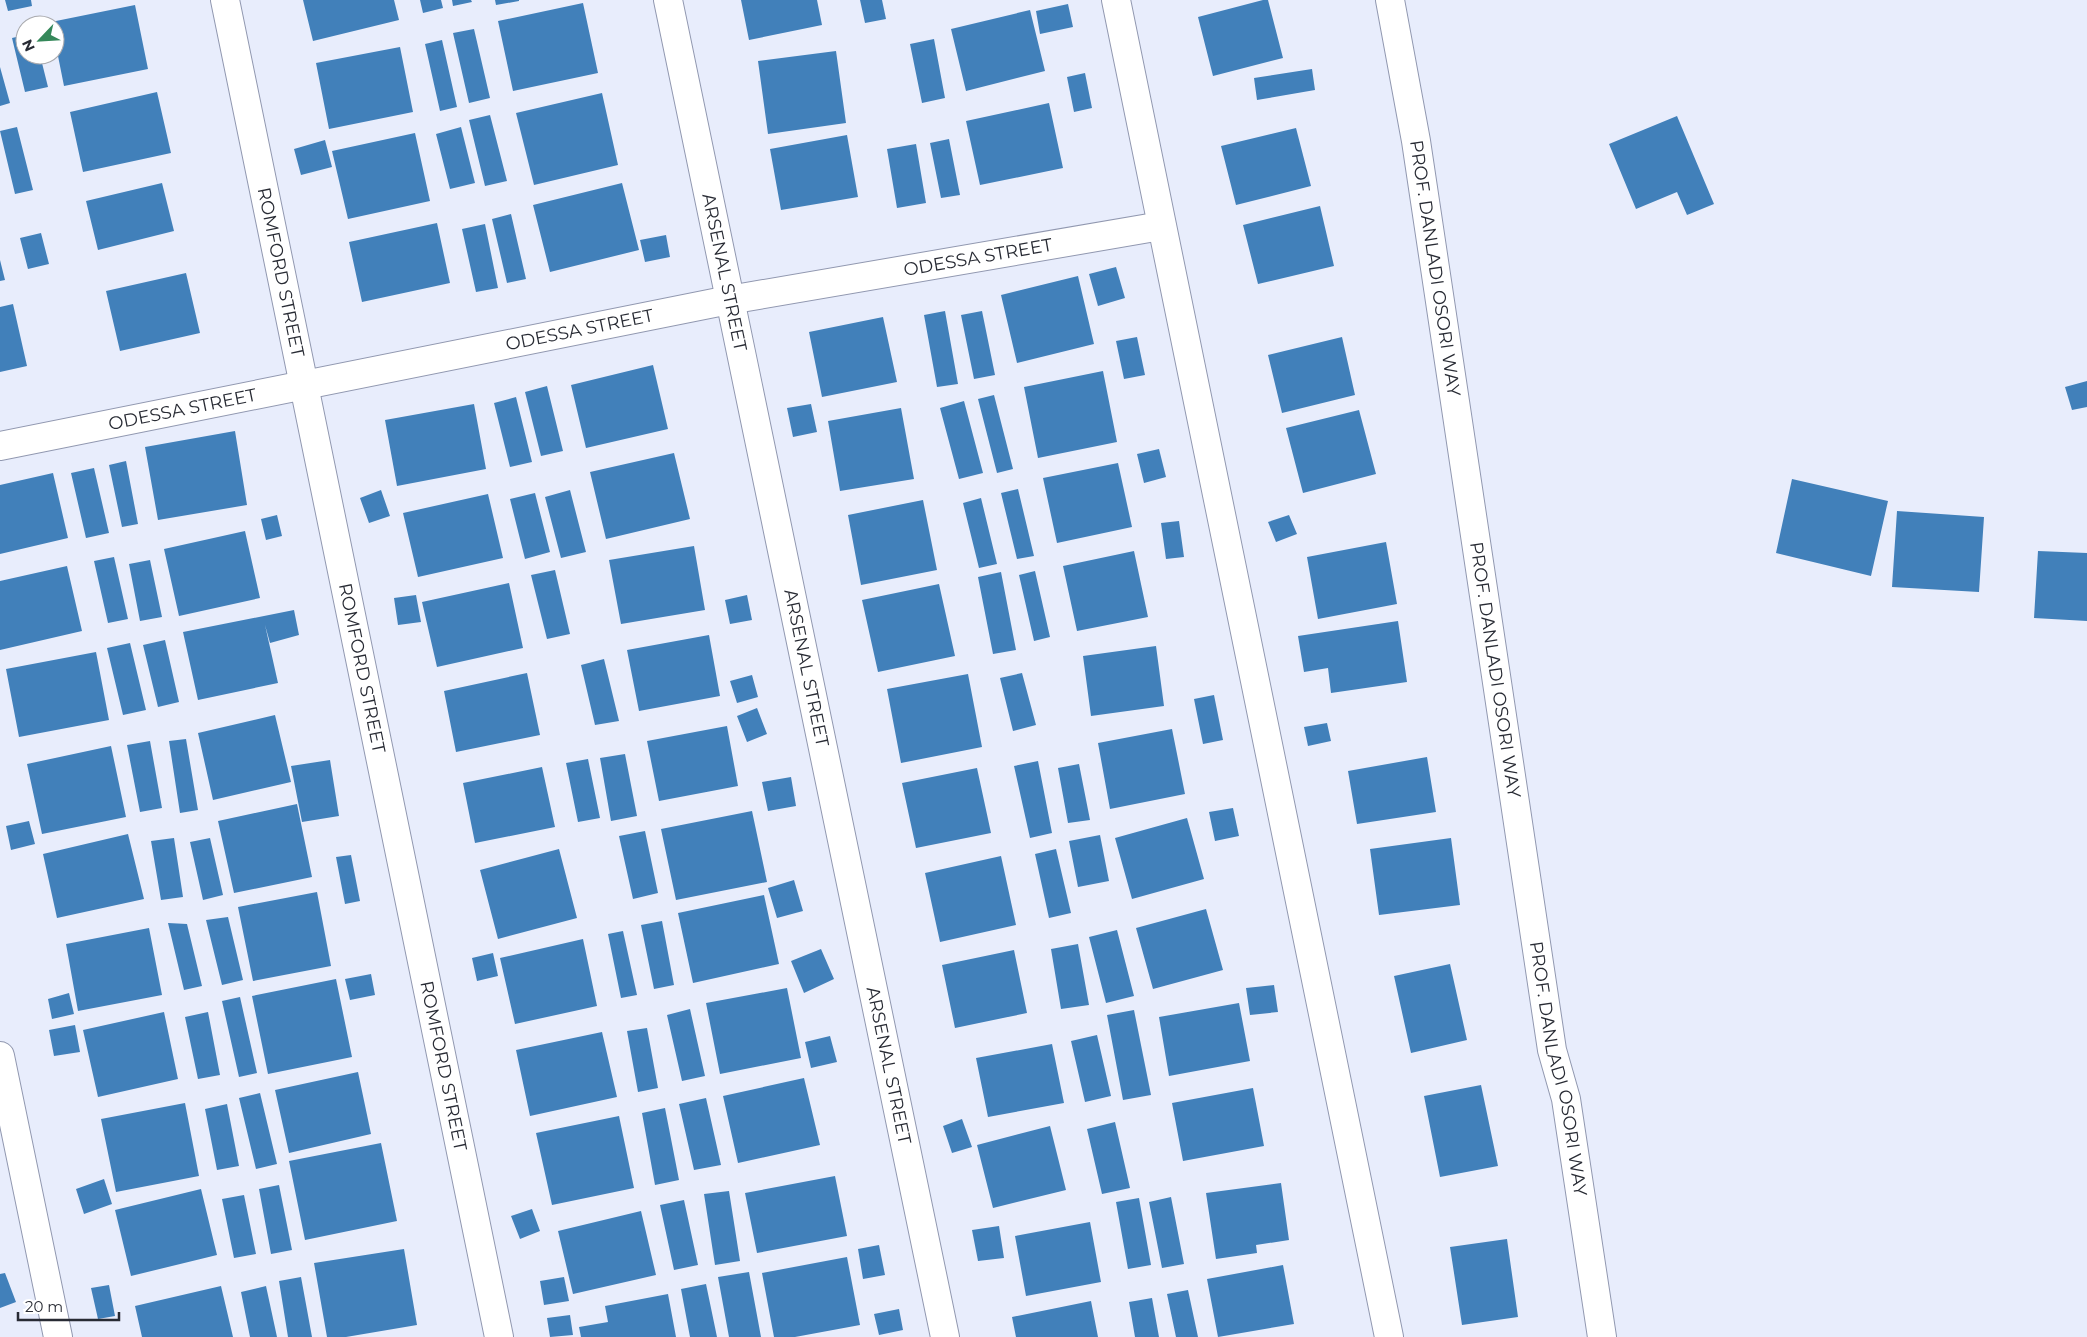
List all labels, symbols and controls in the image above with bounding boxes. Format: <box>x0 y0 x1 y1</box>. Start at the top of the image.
north arrow <box>15 15 65 65</box>
text: N <box>18 37 39 54</box>
street label: PROF. DANLADI OSORI WAY <box>1405 139 1465 398</box>
street label: ROMFORD STREET <box>253 185 309 360</box>
street label: ARSENAL STREET <box>697 191 752 354</box>
street label: ODESSA STREET <box>902 234 1055 281</box>
street label: ODESSA STREET <box>504 304 656 356</box>
street label: ODESSA STREET <box>106 384 259 435</box>
street label: PROF. DANLADI OSORI WAY <box>1465 540 1525 800</box>
street label: ROMFORD STREET <box>334 581 390 756</box>
street label: ARSENAL STREET <box>779 587 834 749</box>
street label: PROF. DANLADI OSORI WAY <box>1525 940 1592 1198</box>
street label: ROMFORD STREET <box>415 979 472 1153</box>
street label: ARSENAL STREET <box>862 985 916 1147</box>
scale bar <box>18 1290 119 1322</box>
text: 20 m <box>25 1297 63 1316</box>

